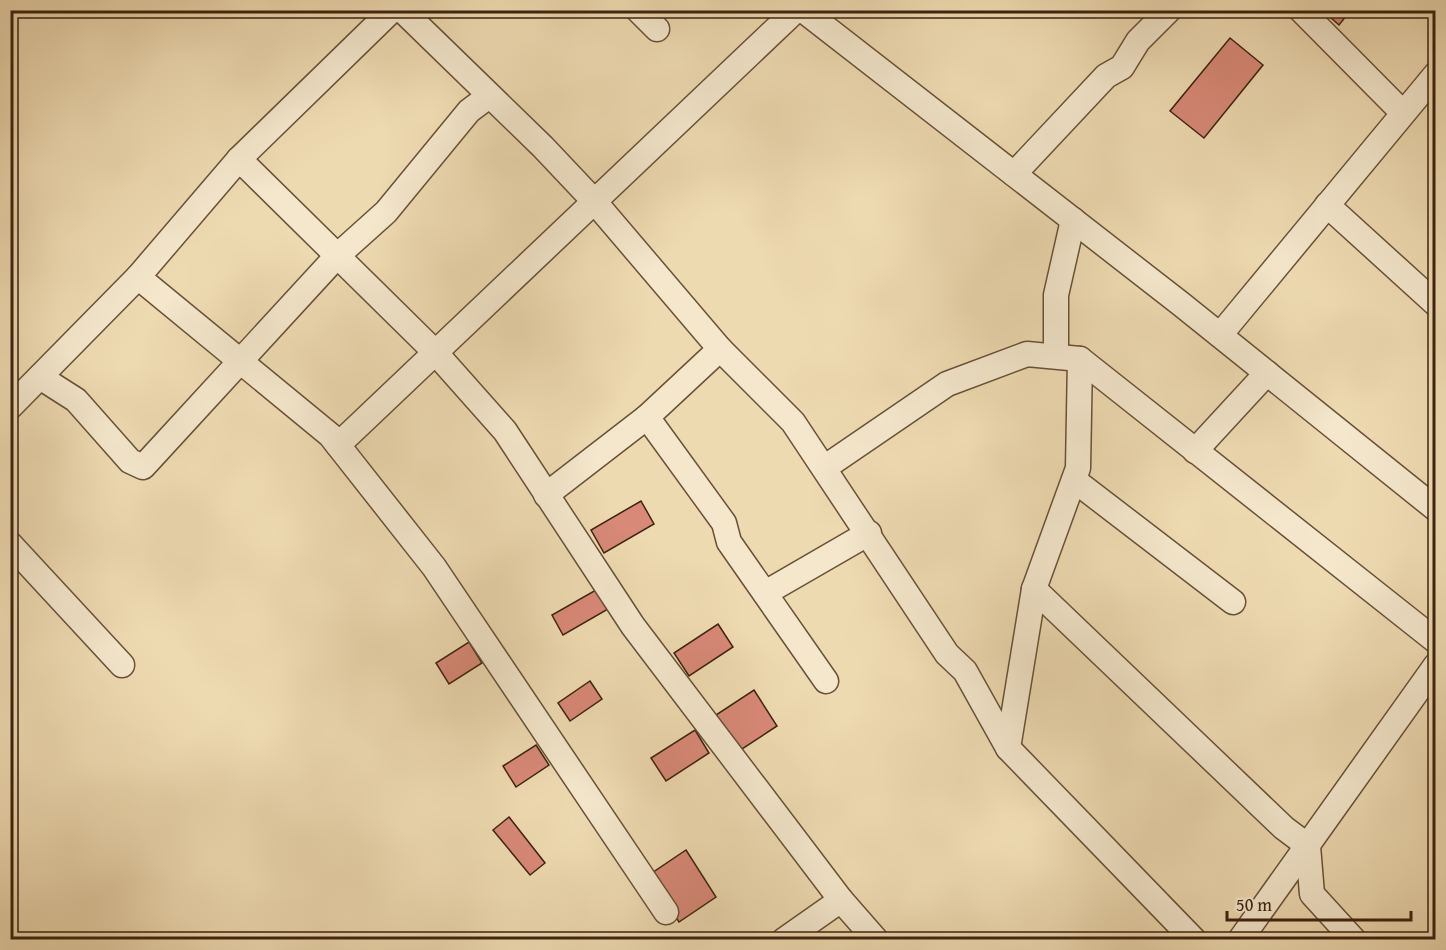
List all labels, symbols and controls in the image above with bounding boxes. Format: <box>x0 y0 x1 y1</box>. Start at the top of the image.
scale bar <box>1227 884 1412 922</box>
text: 50 m <box>1236 891 1272 918</box>

